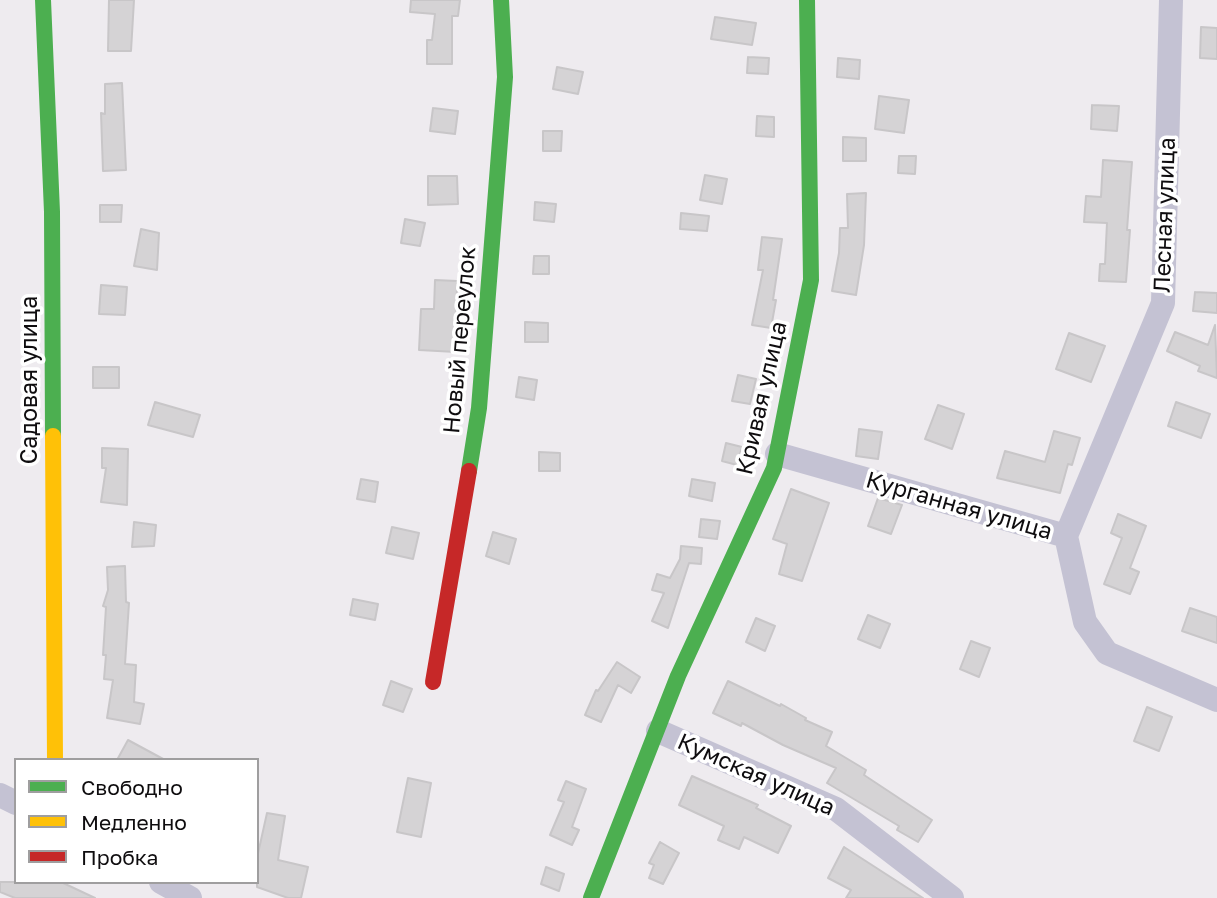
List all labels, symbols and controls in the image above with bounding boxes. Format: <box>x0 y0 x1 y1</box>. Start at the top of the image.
street label: Лесная улица <box>1148 137 1182 293</box>
street label: Новый переулок <box>438 245 482 435</box>
street label: Садовая улица <box>16 296 44 464</box>
street label: Кривая улица <box>731 319 793 477</box>
street label: Курганная улица <box>863 466 1055 546</box>
street label: Кумская улица <box>673 728 839 822</box>
legend <box>14 758 259 884</box>
text: Свободно <box>81 774 183 800</box>
text: Медленно <box>81 809 187 835</box>
text: Пробка <box>81 844 159 870</box>

